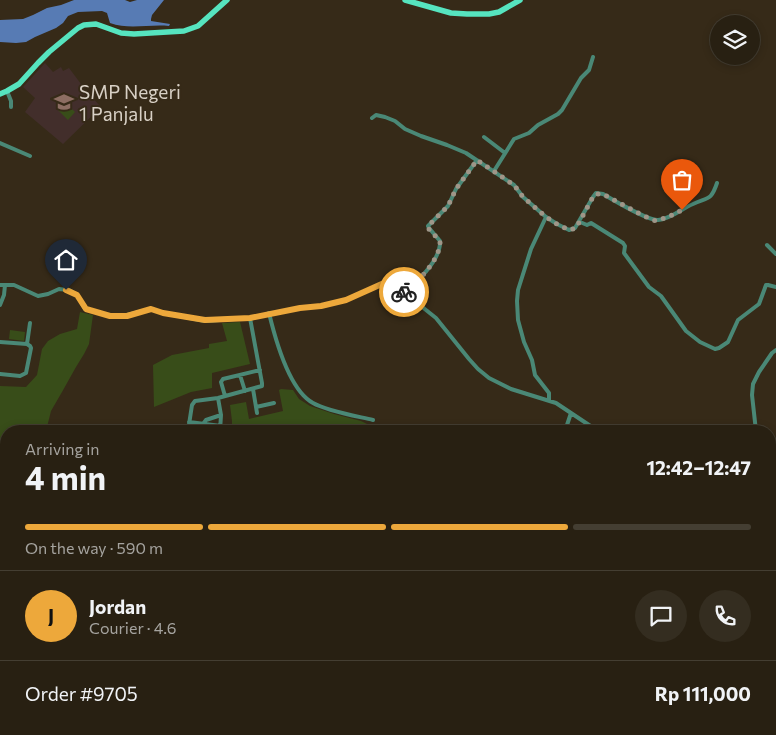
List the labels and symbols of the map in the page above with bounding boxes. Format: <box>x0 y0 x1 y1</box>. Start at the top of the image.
place label: SMP Negeri 1 Panjalu <box>79 80 181 125</box>
school or university icon: SMP Negeri 1 Panjalu <box>53 91 75 113</box>
pin <box>661 159 703 210</box>
pin <box>45 239 87 290</box>
courier <box>379 267 429 317</box>

